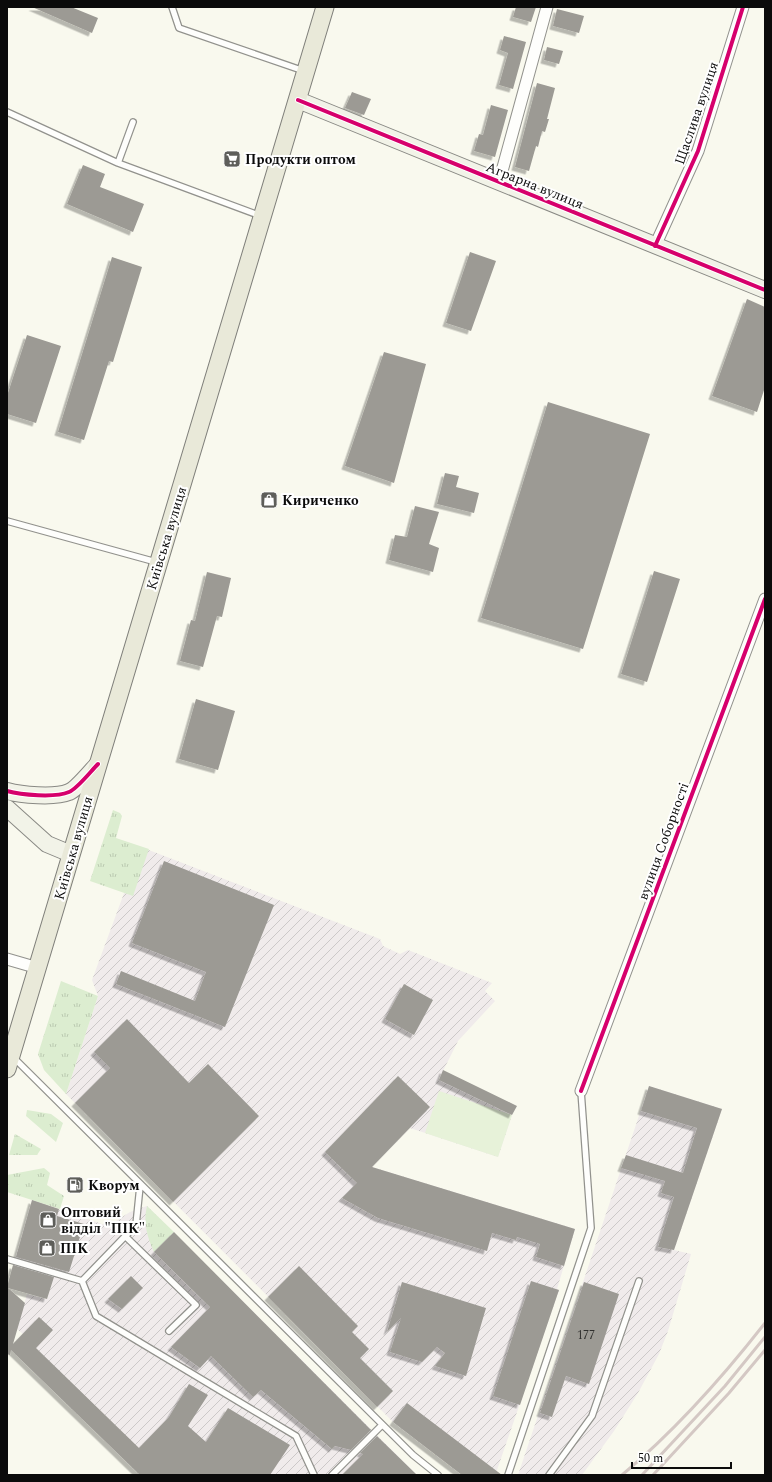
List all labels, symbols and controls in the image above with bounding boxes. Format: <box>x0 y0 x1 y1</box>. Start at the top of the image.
street label: Щаслива вулиця <box>669 59 724 167</box>
supermarket icon: Продукти оптом <box>222 149 242 169</box>
place label: Продукти оптом <box>245 149 357 170</box>
street label: Аграрна вулиця <box>483 156 587 215</box>
street label: Київська вулиця <box>141 484 192 592</box>
shop icon: Кириченко <box>259 490 279 510</box>
place label: Кириченко <box>282 490 359 511</box>
street label: вулиця Соборності <box>632 779 695 903</box>
street label: Київська вулиця <box>49 794 98 902</box>
fuel station icon: Кворум <box>65 1175 85 1195</box>
place label: Кворум <box>88 1175 140 1196</box>
place label: Оптовий відділ "ПІК" <box>61 1202 145 1239</box>
shop icon: Оптовий відділ "ПІК" <box>38 1210 58 1230</box>
shop icon: ПІК <box>37 1238 57 1258</box>
place label: ПІК <box>60 1238 88 1259</box>
house number: 177 <box>577 1326 595 1345</box>
scale bar <box>632 1444 731 1470</box>
text: 50 m <box>638 1449 663 1468</box>

